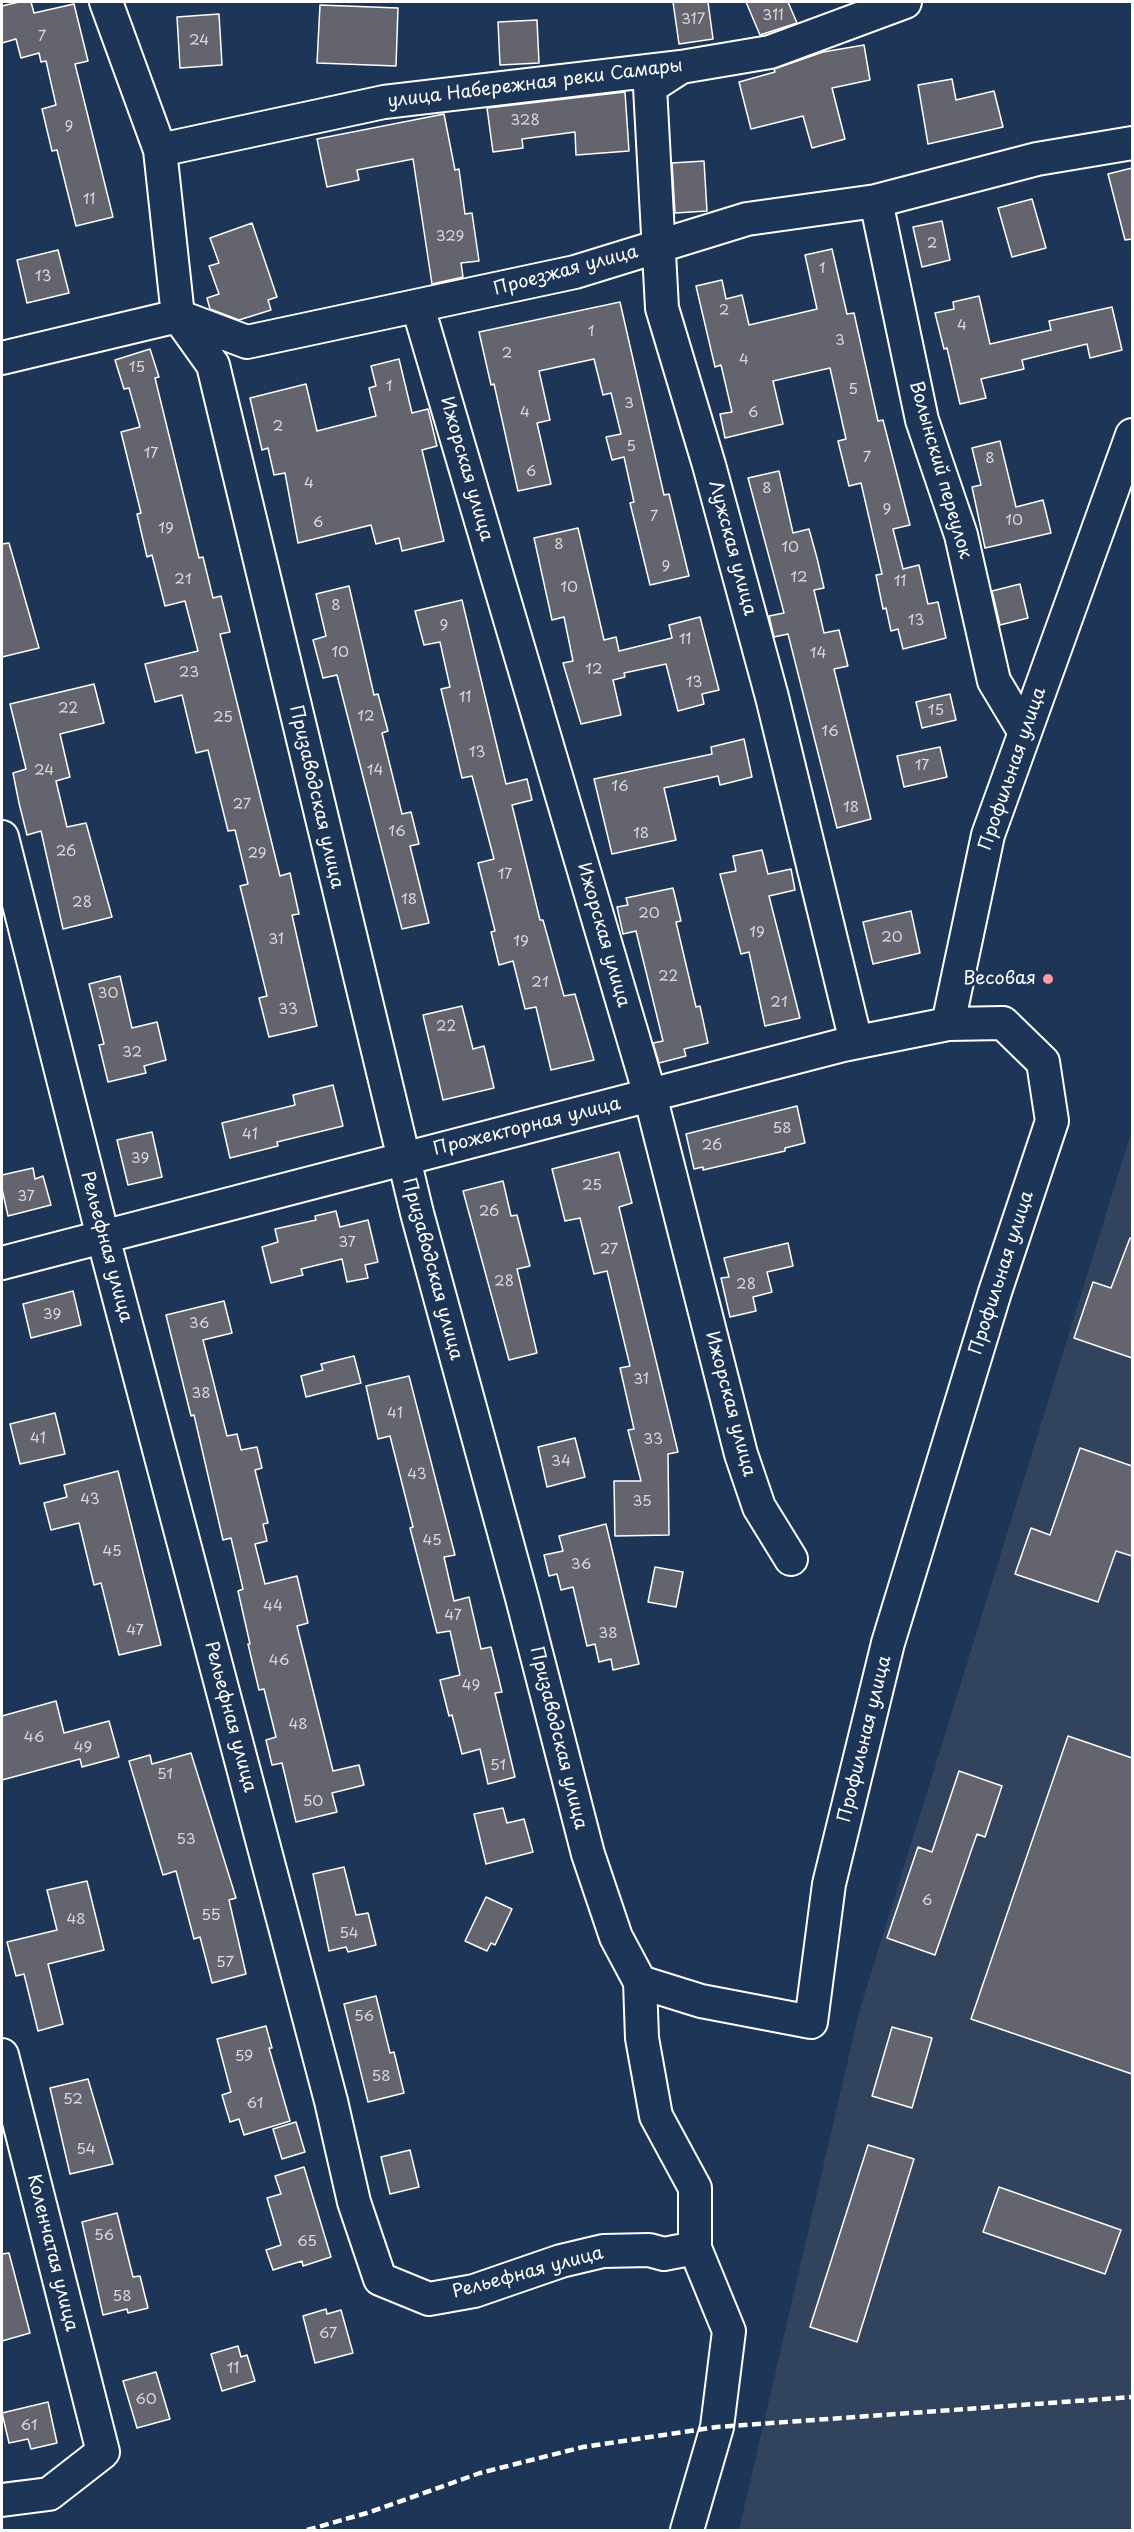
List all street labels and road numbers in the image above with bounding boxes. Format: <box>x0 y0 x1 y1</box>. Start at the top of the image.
street label: улица Набережная реки Самары <box>386 55 684 113</box>
street label: Проезжая улица <box>491 241 641 301</box>
street label: Волынский переулок <box>904 379 976 561</box>
street label: Ижорская улица <box>435 394 497 544</box>
street label: Лужская улица <box>704 478 760 618</box>
street label: Профильная улица <box>975 685 1051 853</box>
street label: Призаводская улица <box>284 703 348 891</box>
street label: Ижорская улица <box>572 860 634 1010</box>
street label: Прожекторная улица <box>431 1093 623 1161</box>
street label: Рельефная улица <box>75 1169 137 1325</box>
street label: Призаводская улица <box>397 1176 467 1362</box>
street label: Профильная улица <box>965 1188 1039 1358</box>
street label: Ижорская улица <box>700 1329 760 1479</box>
street label: Рельефная улица <box>199 1639 261 1795</box>
street label: Призаводская улица <box>525 1644 591 1832</box>
street label: Профильная улица <box>834 1653 896 1825</box>
street label: Коленчатая улица <box>22 2172 82 2334</box>
street label: Рельефная улица <box>450 2242 606 2304</box>

